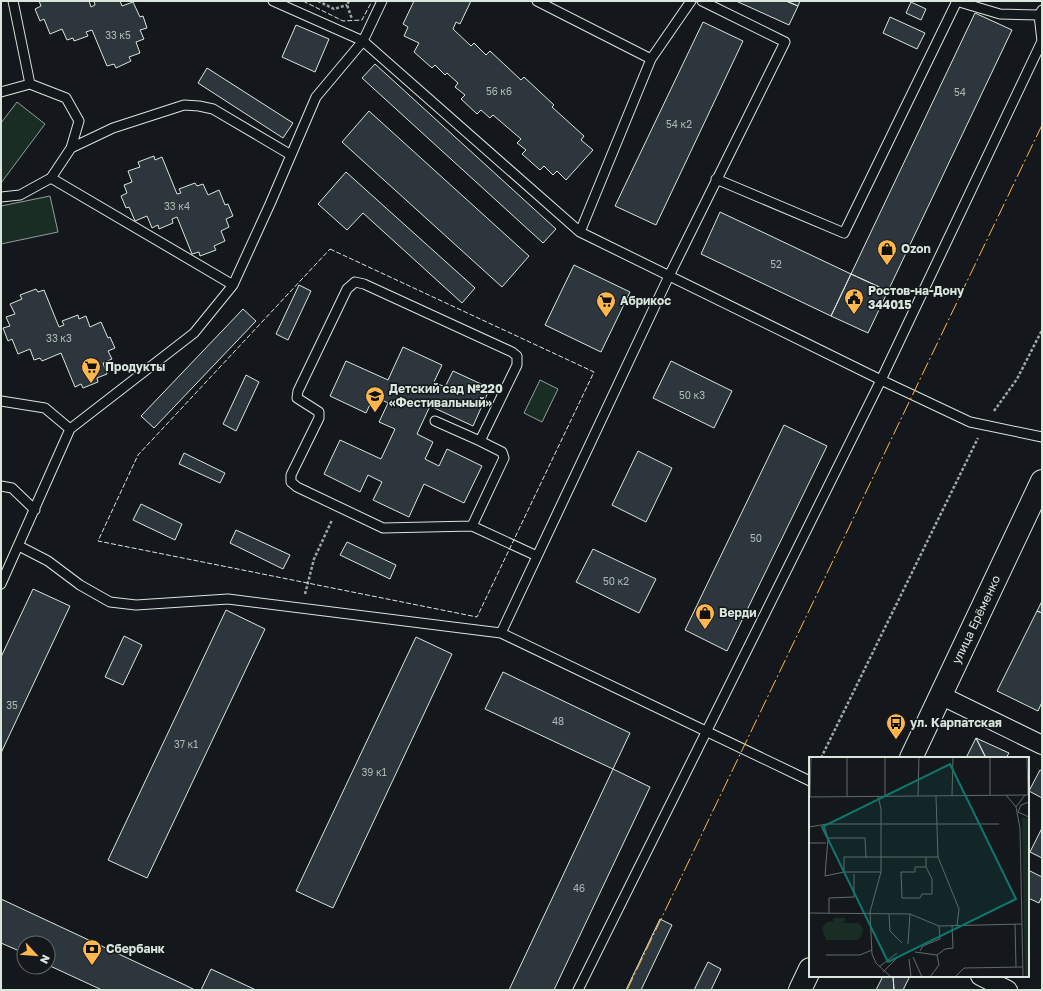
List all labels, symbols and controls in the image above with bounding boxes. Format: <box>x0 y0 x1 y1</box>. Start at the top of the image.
house number: 33 к5 <box>105 29 131 41</box>
house number: 56 к6 <box>486 85 512 97</box>
house number: 54 <box>954 86 966 98</box>
house number: 54 к2 <box>666 118 692 130</box>
house number: 33 к4 <box>164 200 190 212</box>
shop icon: Ozon <box>876 238 898 266</box>
place label: Ozon <box>901 241 931 256</box>
house number: 52 <box>770 258 782 270</box>
place label: Ростов-на-Дону 344015 <box>868 283 965 312</box>
public building icon: Ростов-на-Дону 344015 <box>843 287 865 315</box>
supermarket icon: Абрикос <box>595 290 617 318</box>
place label: Абрикос <box>620 293 671 308</box>
house number: 33 к3 <box>46 332 72 344</box>
supermarket icon: Продукты <box>80 356 102 384</box>
place label: Продукты <box>105 359 165 374</box>
place label: Детский сад №220 «Фестивальный» <box>389 381 503 410</box>
school or university icon: Детский сад №220 «Фестивальный» <box>364 385 386 413</box>
house number: 50 к3 <box>679 389 705 401</box>
house number: 50 <box>750 532 762 544</box>
street label: улица Ерёменко <box>949 573 1003 666</box>
house number: 50 к2 <box>603 575 629 587</box>
shop icon: Верди <box>694 602 716 630</box>
place label: Верди <box>719 605 757 620</box>
house number: 35 <box>6 699 18 711</box>
bus stop icon: ул. Карпатская <box>885 712 907 740</box>
house number: 48 <box>552 715 564 727</box>
place label: ул. Карпатская <box>910 715 1002 730</box>
house number: 37 к1 <box>174 738 198 750</box>
inset map <box>809 757 1029 977</box>
house number: 39 к1 <box>362 766 387 778</box>
house number: 46 <box>573 882 585 894</box>
north arrow <box>16 935 56 975</box>
bank icon: Сбербанк <box>81 938 103 966</box>
place label: Сбербанк <box>106 941 165 956</box>
text: N <box>38 953 53 966</box>

